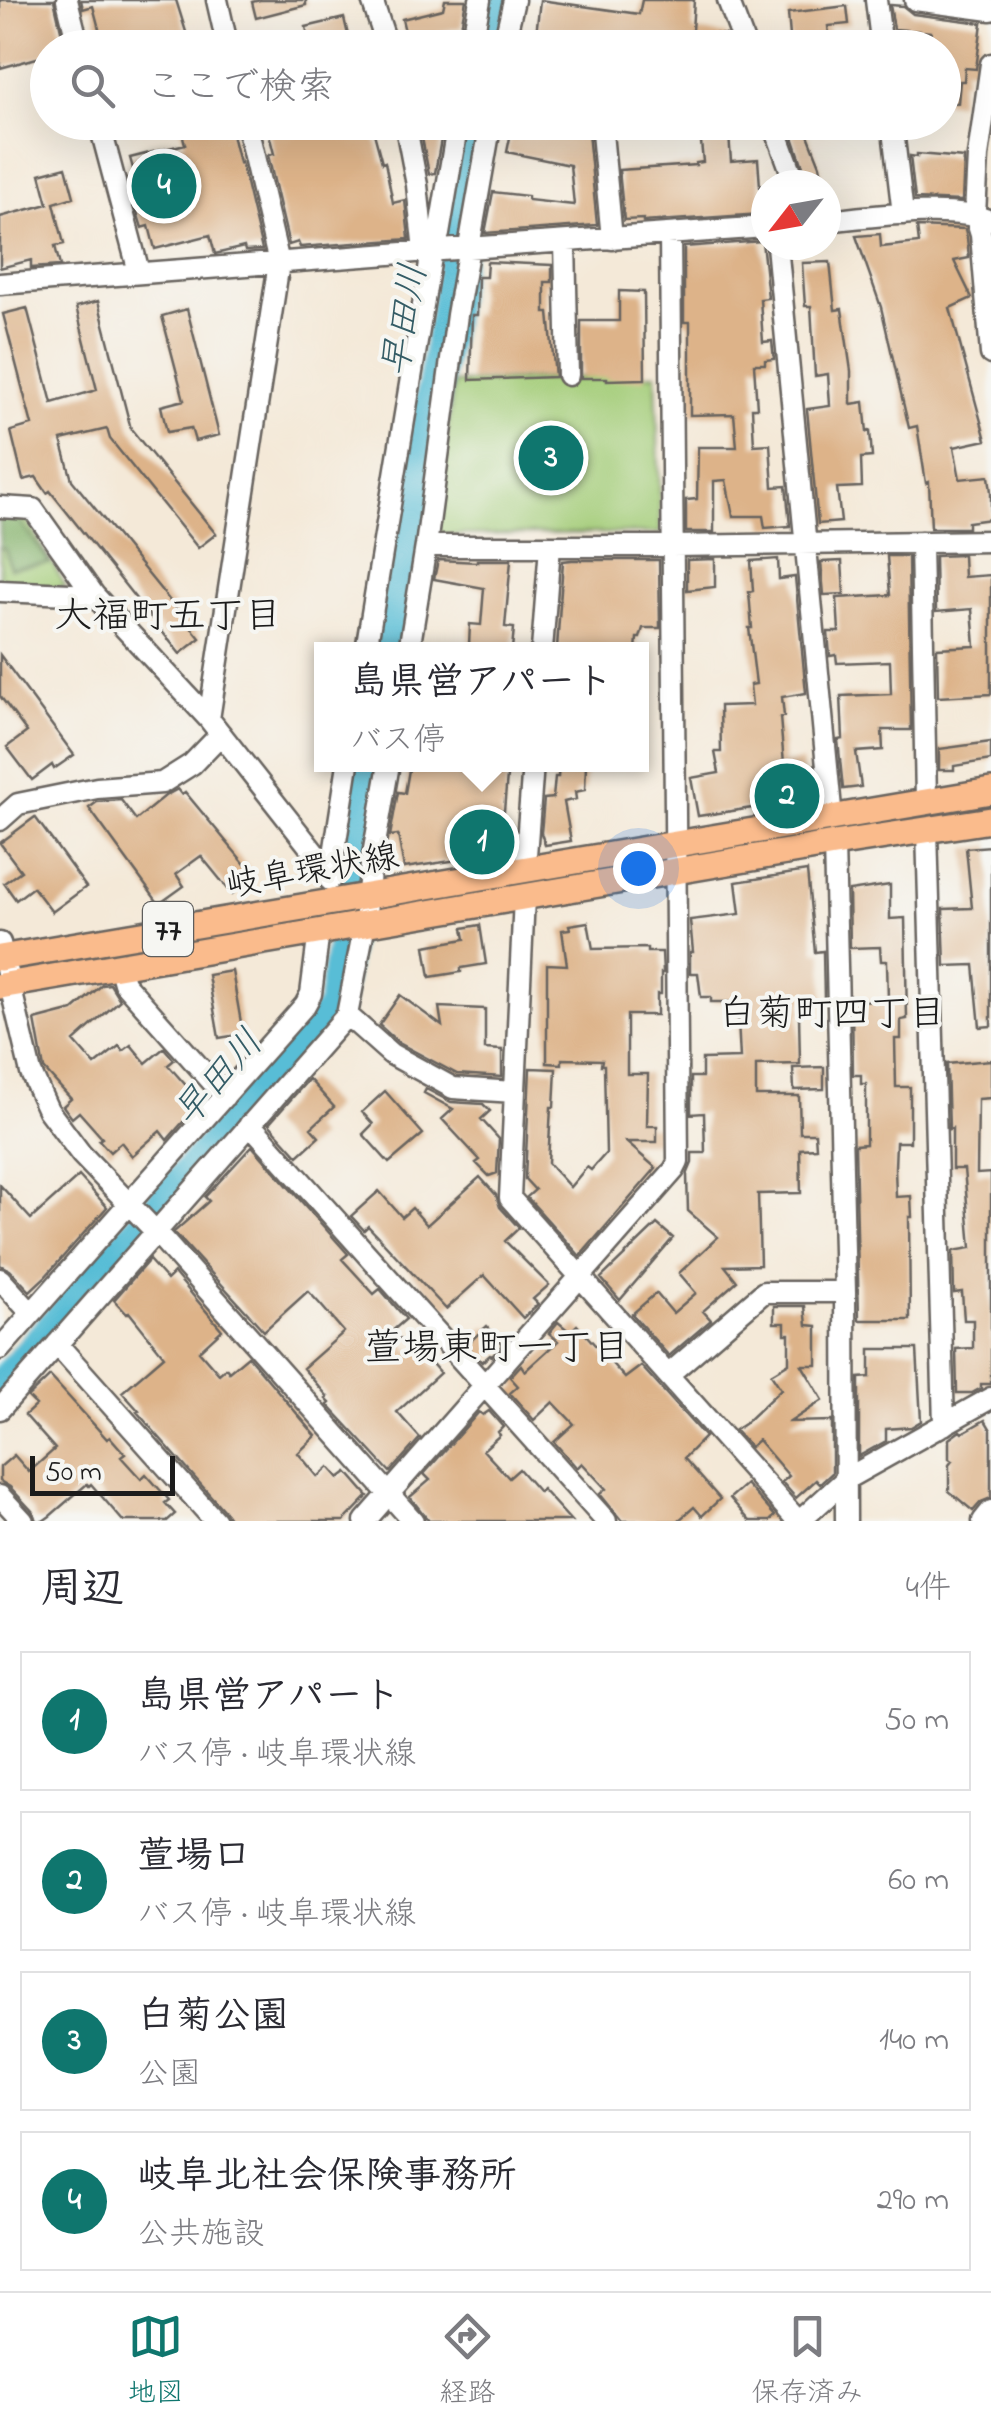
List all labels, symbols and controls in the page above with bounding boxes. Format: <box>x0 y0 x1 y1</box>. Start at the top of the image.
search box <box>30 30 961 140</box>
icon: search <box>65 58 120 113</box>
text: ここで検索 <box>145 61 335 117</box>
pin: 4 <box>132 148 196 224</box>
north arrow <box>751 170 841 260</box>
water label: 早田川 <box>369 260 444 382</box>
pin: 3 <box>518 420 584 496</box>
district label: 大福町五丁目 <box>54 590 282 646</box>
popup <box>314 642 649 772</box>
text: 島県営アパート <box>350 656 613 712</box>
text: バス停 <box>350 718 446 765</box>
pin: 2 <box>754 758 820 834</box>
pin: 1 <box>450 804 514 880</box>
street label: 岐阜環状線 <box>222 832 403 913</box>
your location <box>613 843 664 894</box>
road number: 77 <box>143 902 193 956</box>
district label: 白菊町四丁目 <box>718 988 946 1044</box>
water label: 早田川 <box>161 1018 279 1141</box>
district label: 萱場東町一丁目 <box>364 1322 630 1378</box>
scale bar <box>30 1451 175 1496</box>
text: 50 m <box>45 1453 102 1494</box>
text: 周辺 <box>40 1560 124 1621</box>
text: 4件 <box>906 1566 951 1613</box>
text: 島県営アパート <box>137 1670 401 1726</box>
text: 1 <box>69 1698 80 1745</box>
text: 50 m <box>884 1698 949 1745</box>
text: バス停 · 岐阜環状線 <box>137 1732 416 1779</box>
text: 萱場口 <box>137 1830 251 1886</box>
text: 2 <box>67 1858 82 1905</box>
text: 60 m <box>888 1858 949 1905</box>
text: バス停 · 岐阜環状線 <box>137 1892 416 1939</box>
text: 白菊公園 <box>137 1990 289 2046</box>
text: 3 <box>68 2018 81 2065</box>
text: 140 m <box>879 2018 949 2065</box>
text: 公園 <box>137 2052 201 2099</box>
text: 岐阜北社会保険事務所 <box>137 2150 517 2206</box>
text: 4 <box>68 2178 81 2225</box>
text: 290 m <box>877 2178 949 2225</box>
text: 公共施設 <box>137 2212 265 2259</box>
tab: 地図 <box>128 2309 184 2415</box>
tab: 経路 <box>439 2309 495 2415</box>
tab: 保存済み <box>751 2309 863 2415</box>

